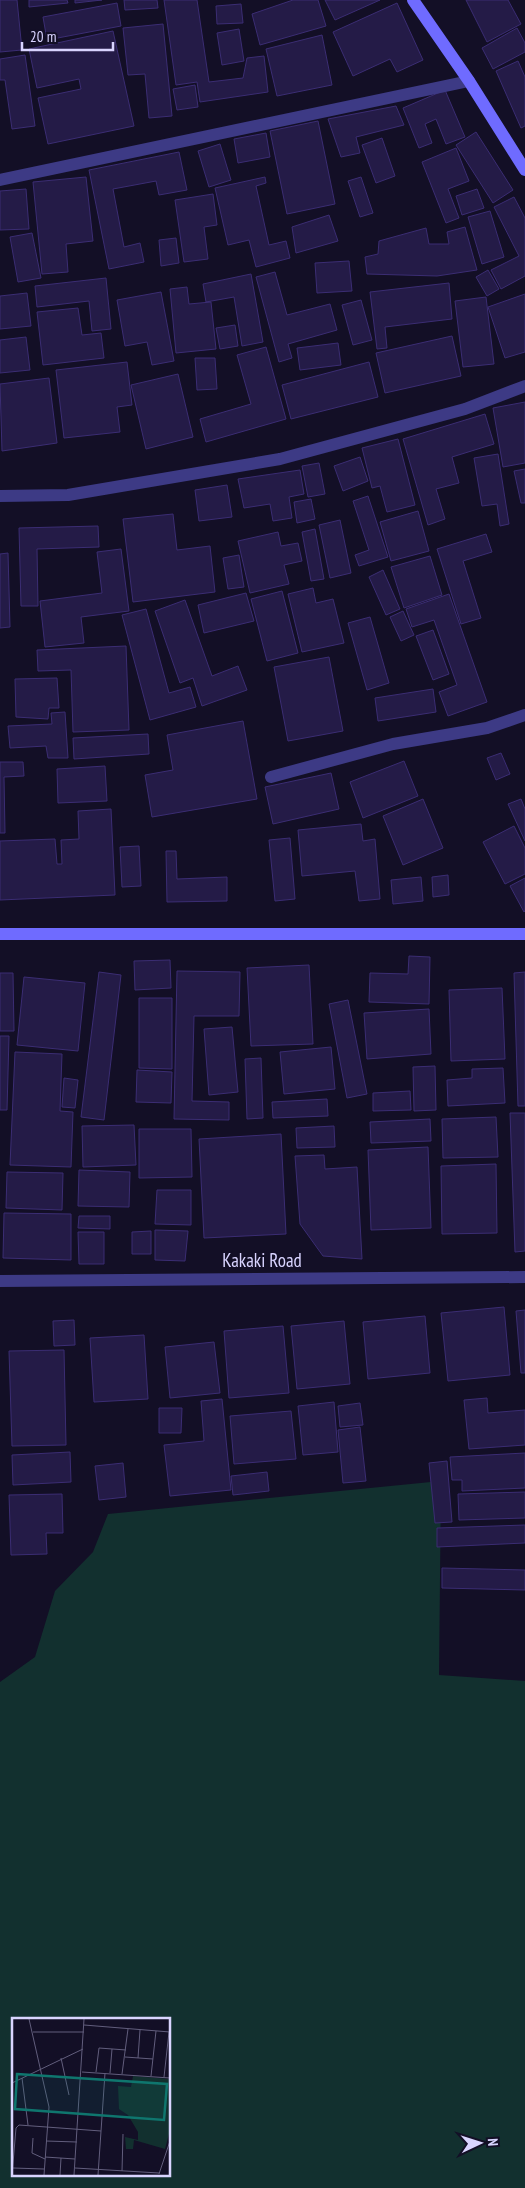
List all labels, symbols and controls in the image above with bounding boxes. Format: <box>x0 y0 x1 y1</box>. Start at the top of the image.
scale bar <box>22 20 114 52</box>
text: 20 m <box>30 27 56 46</box>
street label: Kakaki Road <box>222 1248 302 1272</box>
inset map <box>12 2018 170 2176</box>
north arrow <box>455 2118 505 2168</box>
text: N <box>484 2138 502 2146</box>

